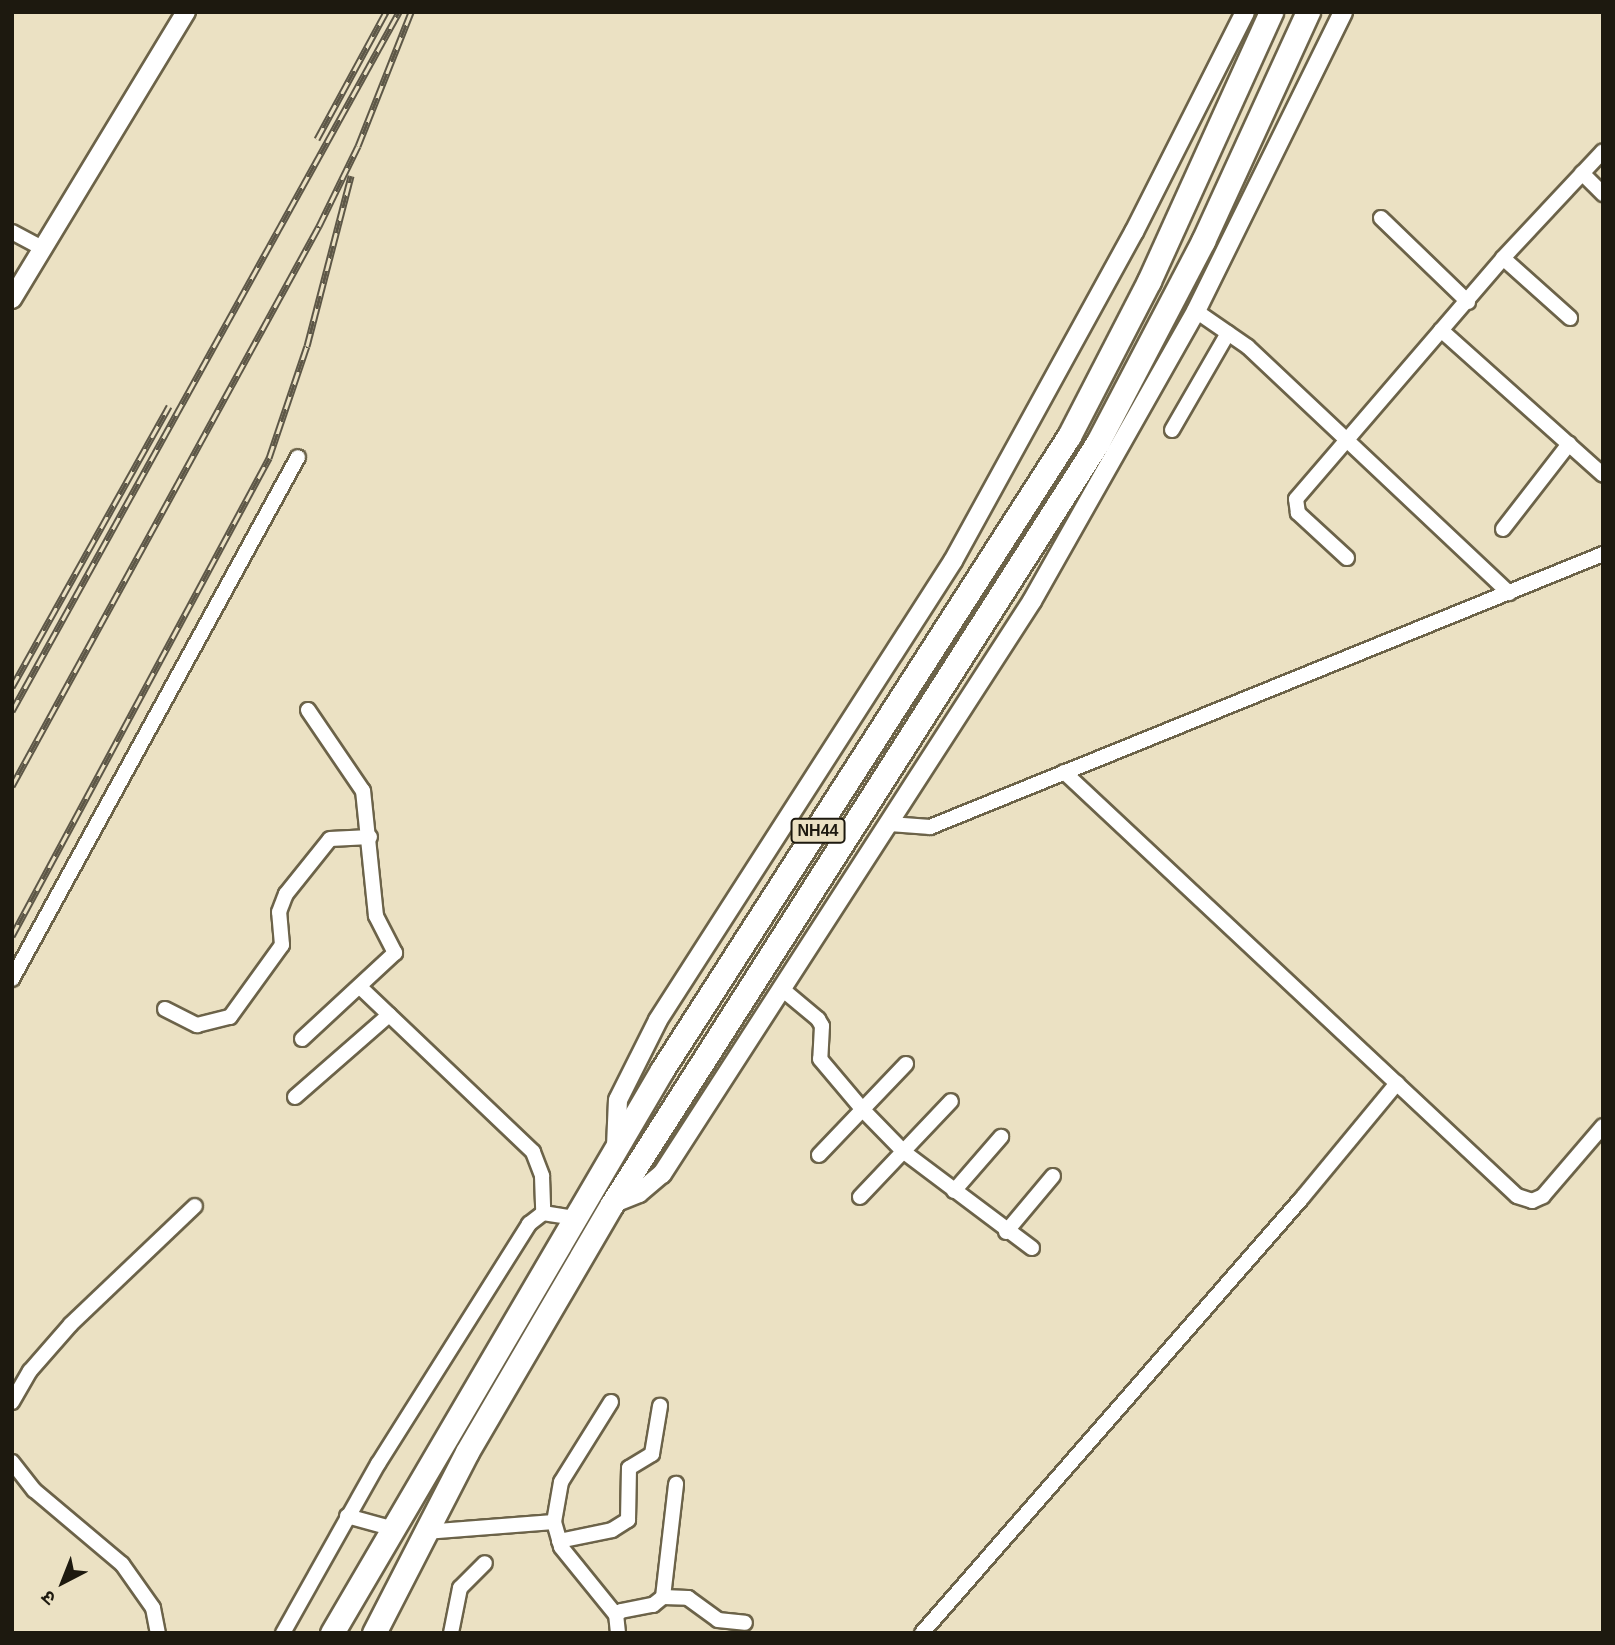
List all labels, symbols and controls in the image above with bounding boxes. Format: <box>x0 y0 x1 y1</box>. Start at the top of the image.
road number: NH44 <box>790 818 846 844</box>
north arrow <box>28 1547 98 1617</box>
text: उ <box>37 1586 60 1610</box>

